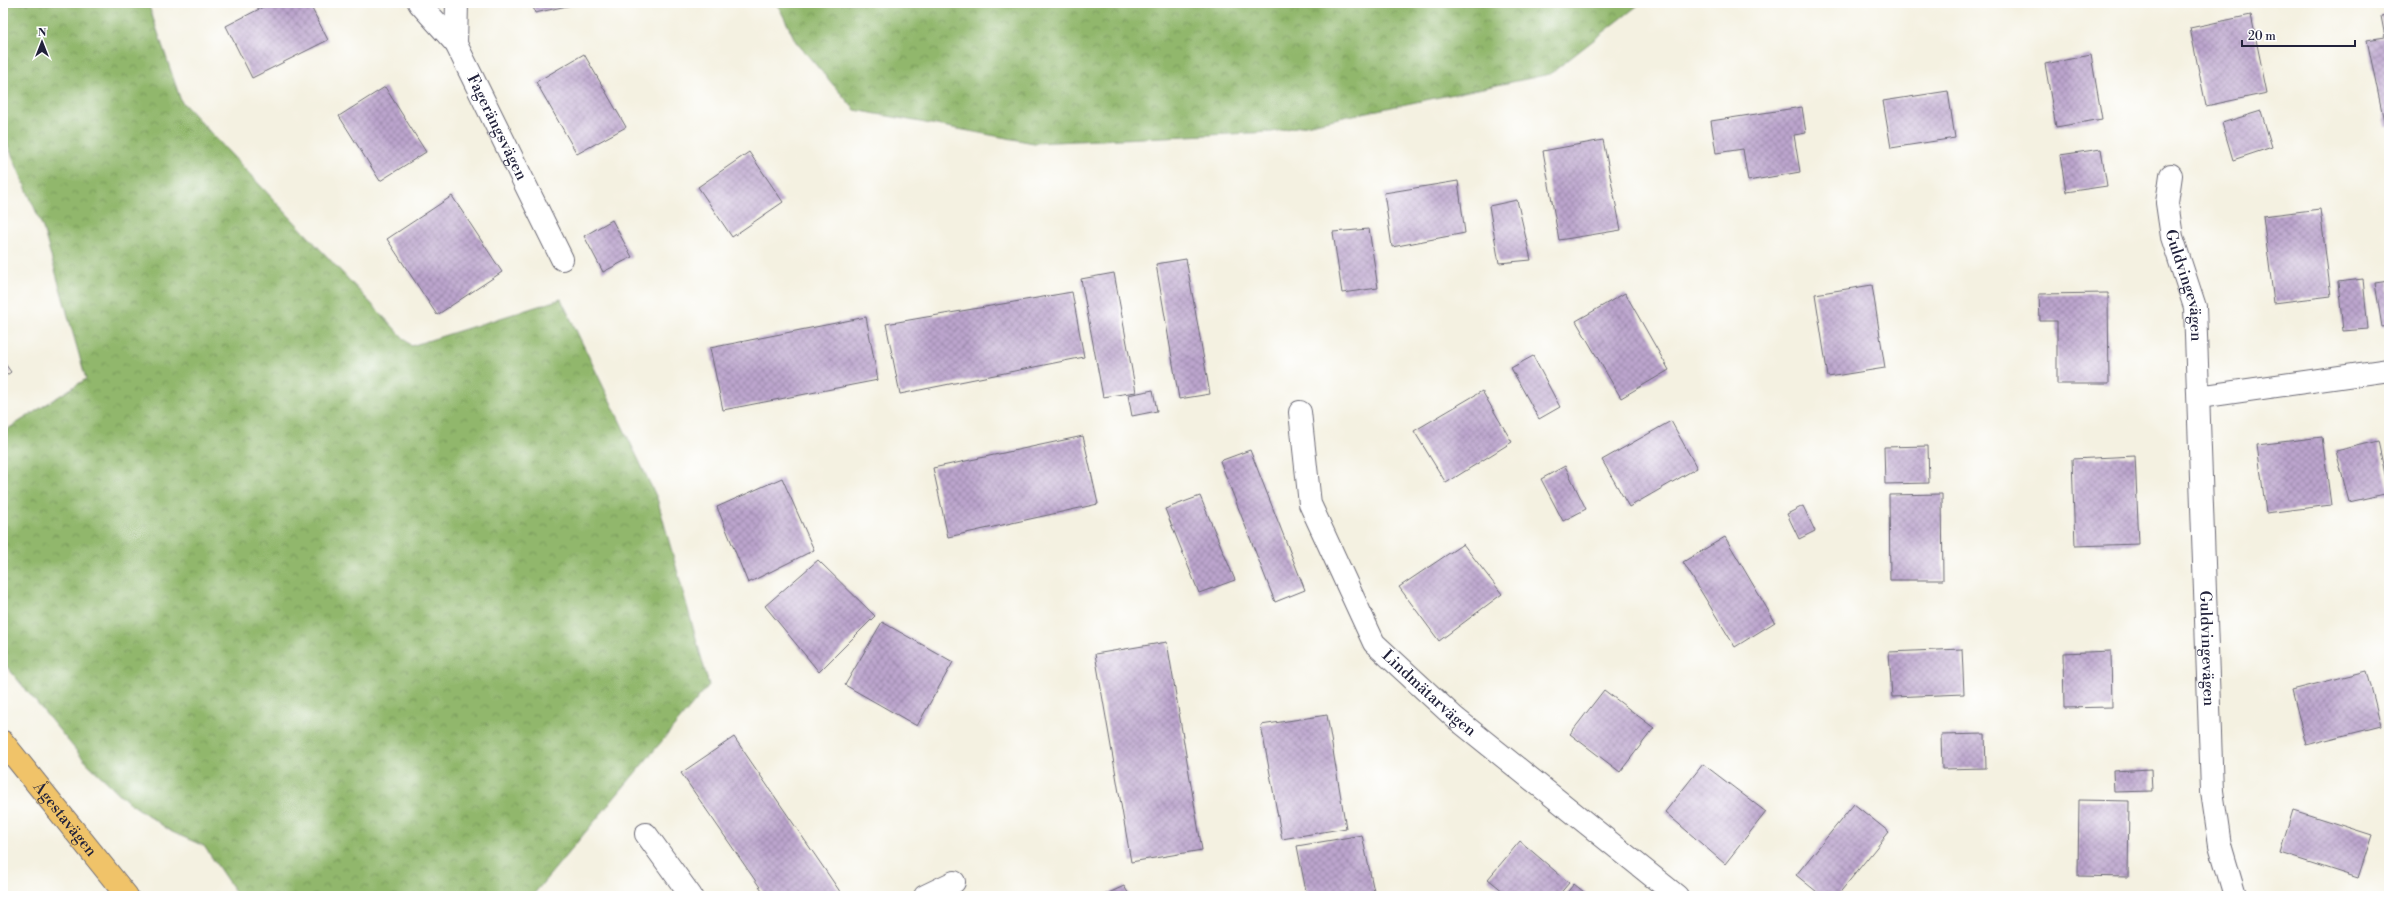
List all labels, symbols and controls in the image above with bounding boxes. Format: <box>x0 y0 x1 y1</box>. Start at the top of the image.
north arrow <box>22 22 62 62</box>
scale bar <box>2242 22 2355 48</box>
text: N <box>38 26 47 40</box>
text: 20 m <box>2248 29 2276 44</box>
street label: Fagerängsvägen <box>462 71 532 184</box>
street label: Guldvingevägen <box>2161 228 2206 342</box>
street label: Guldvingevägen <box>2195 590 2219 707</box>
street label: Lindmätarvägen <box>1378 645 1480 741</box>
street label: Ågestavägen <box>28 776 102 861</box>

